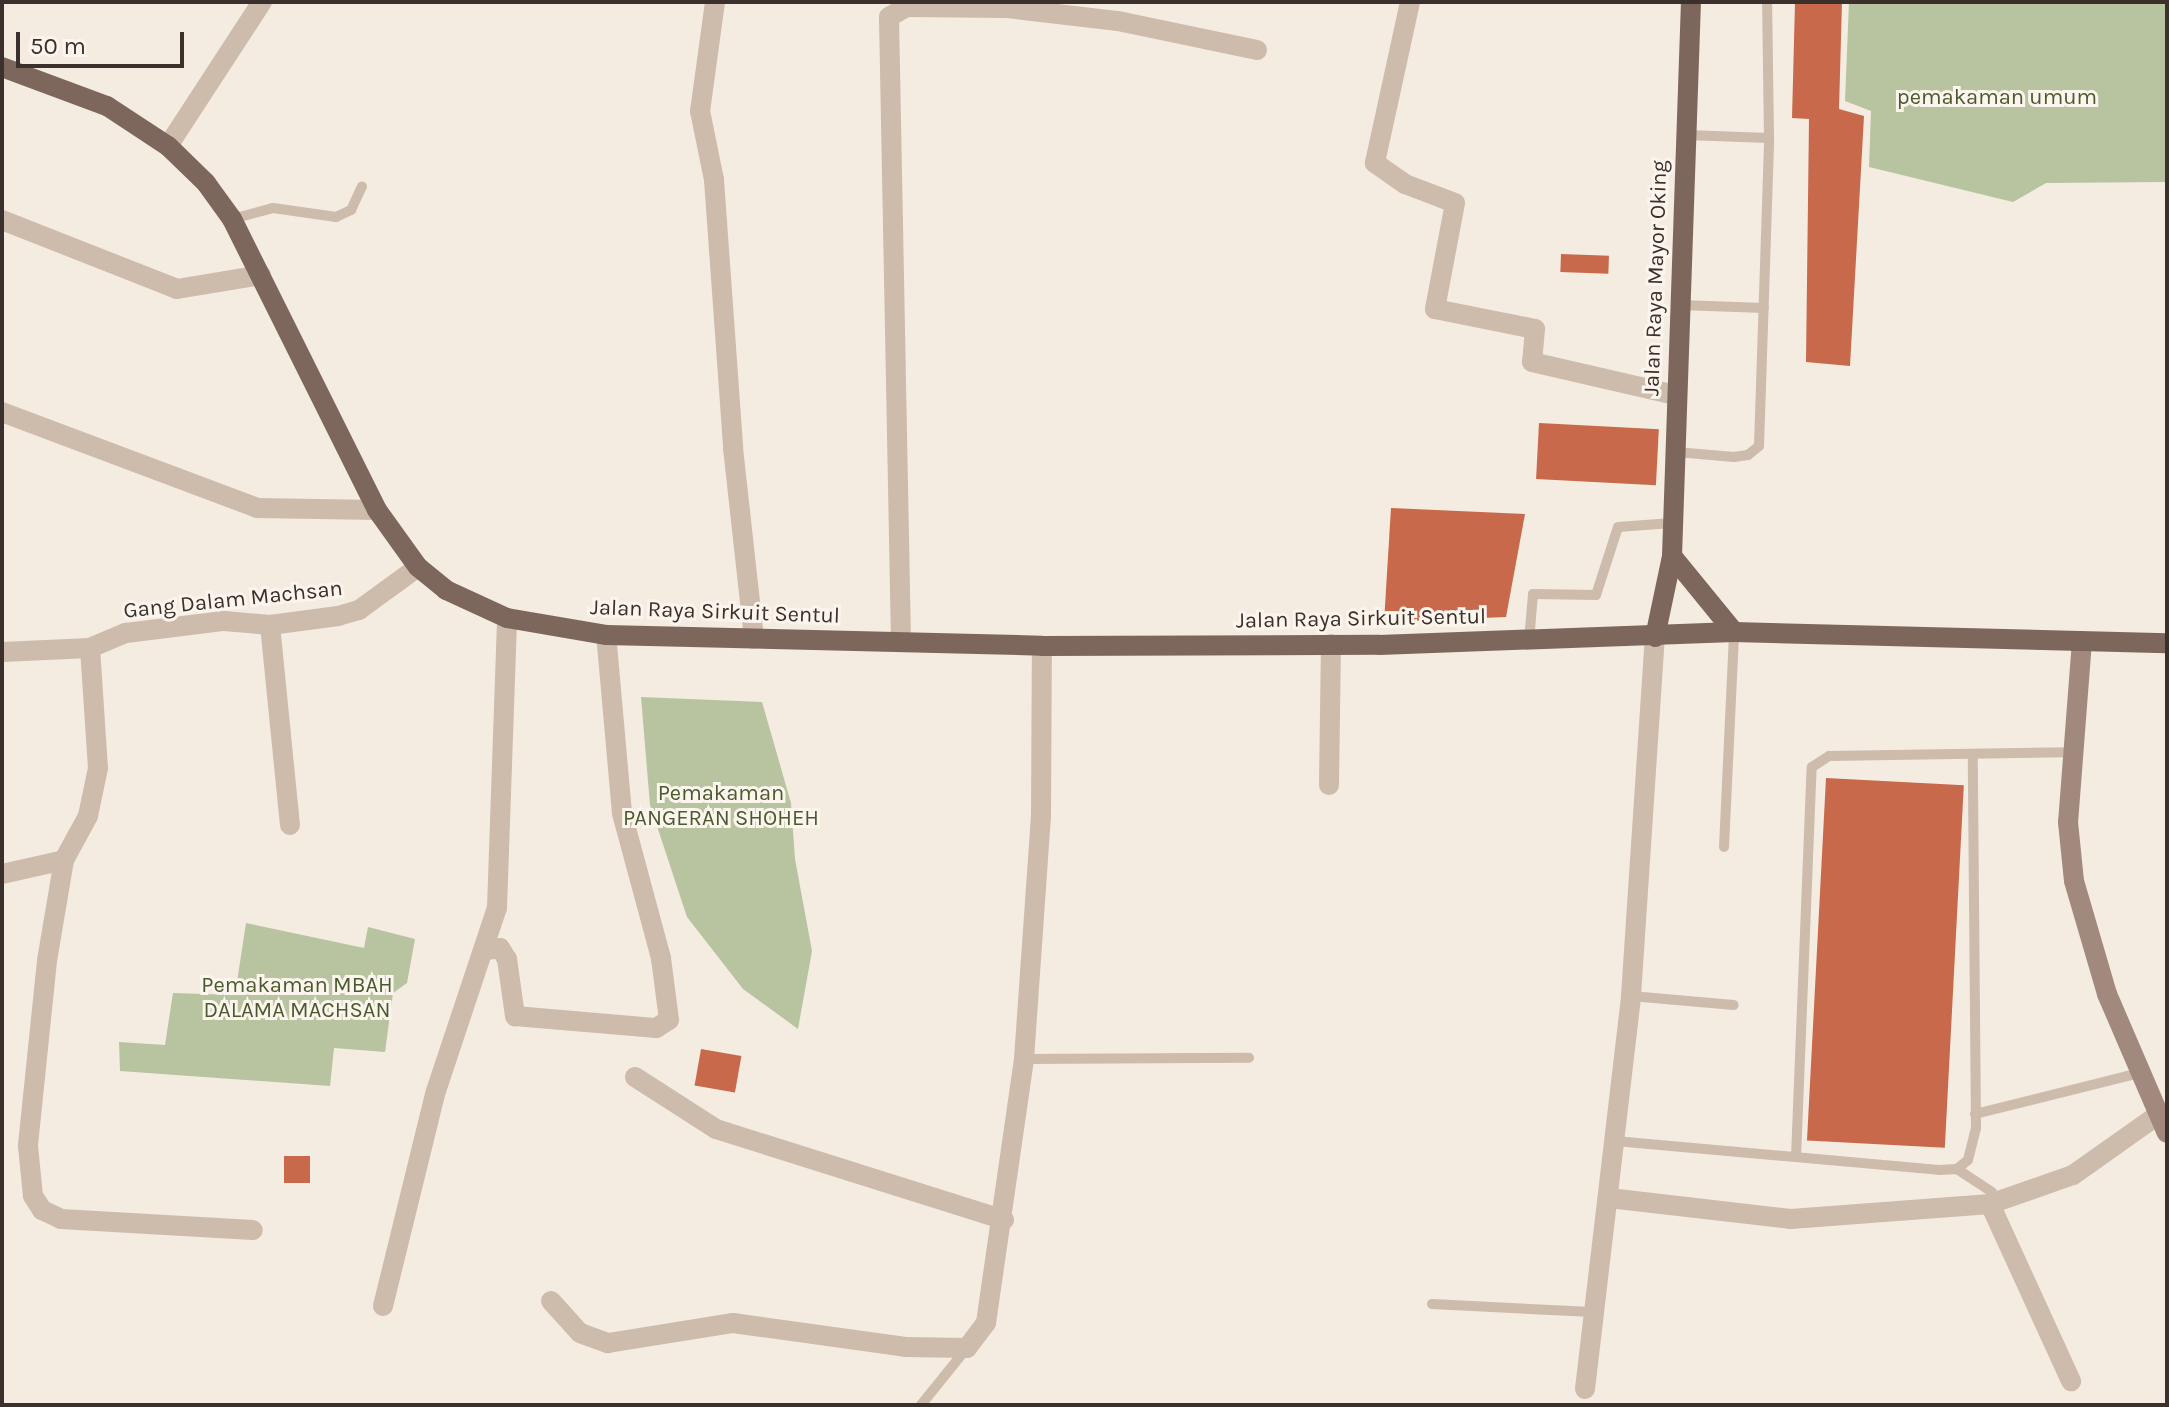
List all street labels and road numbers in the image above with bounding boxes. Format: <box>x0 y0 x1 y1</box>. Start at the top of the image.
street label: Jalan Raya Mayor Oking <box>1639 160 1673 396</box>
street label: Gang Dalam Machsan <box>122 575 344 625</box>
street label: Jalan Raya Sirkuit Sentul <box>590 594 840 630</box>
street label: Jalan Raya Sirkuit Sentul <box>1236 604 1486 634</box>

